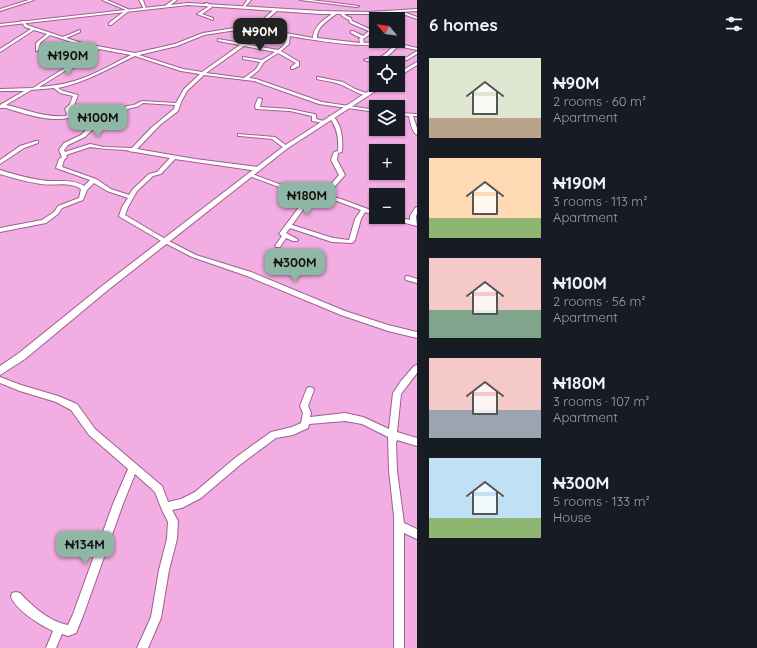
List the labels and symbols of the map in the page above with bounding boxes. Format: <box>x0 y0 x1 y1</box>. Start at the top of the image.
north arrow <box>369 12 405 48</box>
pin: ₦90M <box>236 18 284 52</box>
pin: ₦190M <box>40 42 96 76</box>
pin: ₦100M <box>70 104 126 138</box>
pin: ₦180M <box>279 182 335 216</box>
pin: ₦300M <box>267 249 323 283</box>
pin: ₦134M <box>57 531 113 565</box>

